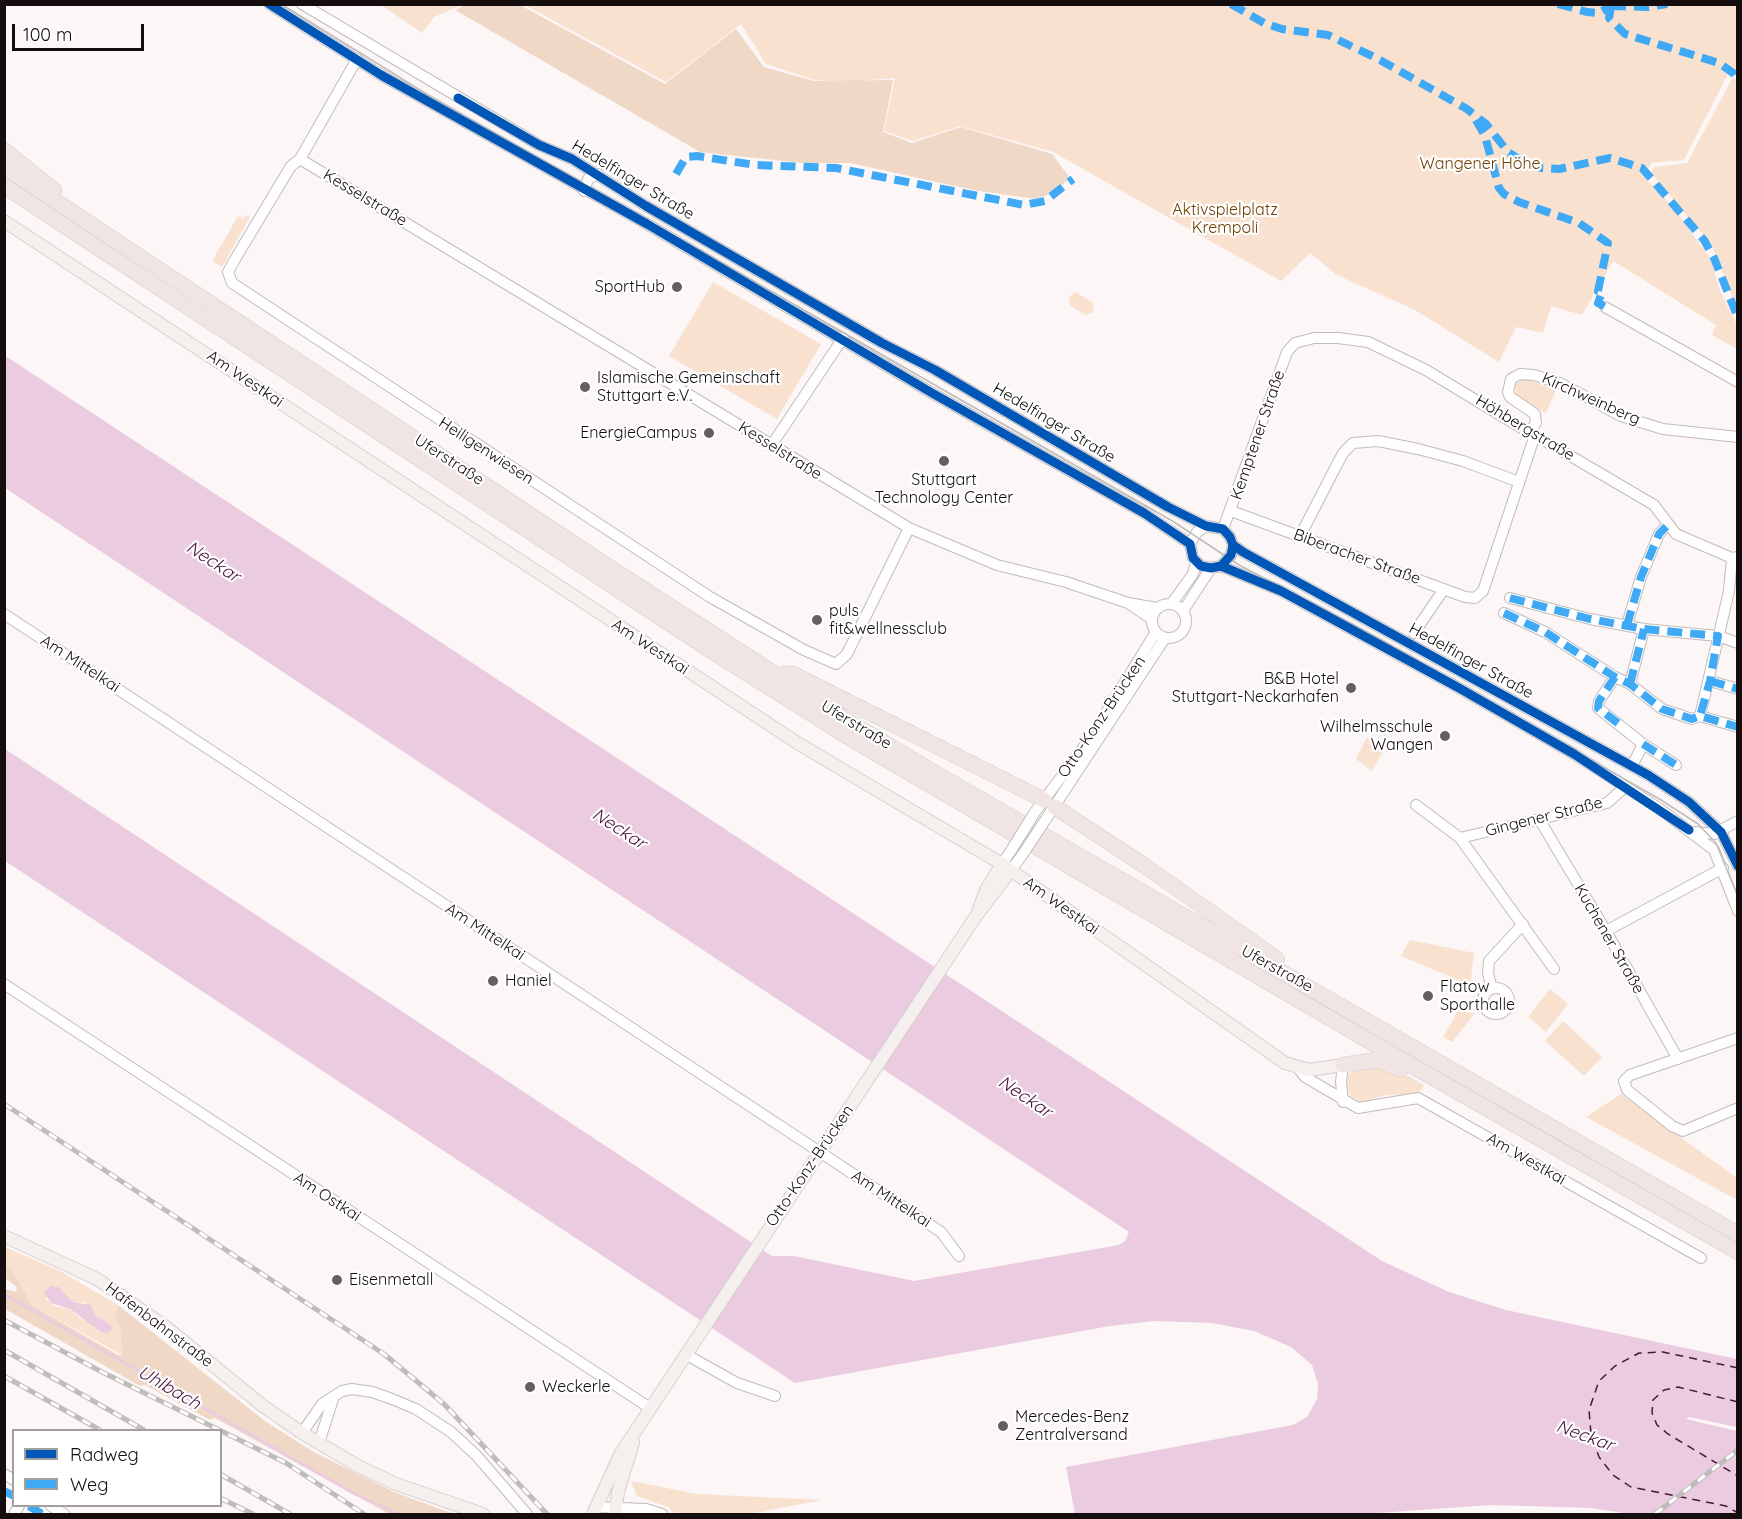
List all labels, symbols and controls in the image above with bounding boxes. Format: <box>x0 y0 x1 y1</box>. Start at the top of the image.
scale bar <box>15 12 147 50</box>
text: 100 m <box>23 23 72 46</box>
street label: Hedelfinger Straße <box>568 136 698 224</box>
park label: Wangener Höhe <box>1419 154 1541 174</box>
street label: Kesselstraße <box>320 165 410 231</box>
park label: Aktivspielplatz Krempoli <box>1172 200 1278 238</box>
place label: SportHub <box>595 277 665 297</box>
marker: SportHub <box>670 280 684 294</box>
street label: Am Westkai <box>203 346 287 412</box>
place label: Islamische Gemeinschaft Stuttgart e.V. <box>597 368 780 406</box>
street label: Kemptener Straße <box>1227 368 1289 502</box>
street label: Kirchweinberg <box>1539 369 1643 429</box>
street label: Hedelfinger Straße <box>989 379 1119 467</box>
marker: Islamische Gemeinschaft Stuttgart e.V. <box>578 380 592 394</box>
street label: Höhbergstraße <box>1472 391 1578 465</box>
street label: Heiligenwiesen <box>435 413 537 489</box>
street label: Kesselstraße <box>735 418 825 484</box>
place label: EnergieCampus <box>580 423 697 443</box>
marker: EnergieCampus <box>702 426 716 440</box>
street label: Uferstraße <box>411 430 487 490</box>
marker: Stuttgart Technology Center <box>937 454 951 468</box>
place label: Stuttgart Technology Center <box>875 470 1013 508</box>
street label: Biberacher Straße <box>1291 525 1423 589</box>
water label: Neckar <box>182 537 244 587</box>
place label: puls fit&wellnessclub <box>829 601 947 639</box>
marker: puls fit&wellnessclub <box>810 613 824 627</box>
street label: Am Westkai <box>608 615 692 679</box>
street label: Hedelfinger Straße <box>1405 619 1537 703</box>
street label: Am Mittelkai <box>37 631 123 697</box>
street label: Otto-Konz-Brücken <box>1054 652 1150 782</box>
place label: B&B Hotel Stuttgart-Neckarhafen <box>1172 669 1339 707</box>
marker: B&B Hotel Stuttgart-Neckarhafen <box>1344 681 1358 695</box>
street label: Uferstraße <box>817 696 895 754</box>
place label: Wilhelmsschule Wangen <box>1320 717 1433 755</box>
marker: Wilhelmsschule Wangen <box>1438 729 1452 743</box>
street label: Gingener Straße <box>1483 793 1605 841</box>
water label: Neckar <box>588 804 650 854</box>
street label: Am Westkai <box>1019 873 1103 939</box>
street label: Kuchener Straße <box>1570 881 1648 997</box>
street label: Am Mittelkai <box>442 899 528 965</box>
street label: Uferstraße <box>1238 941 1316 997</box>
place label: Haniel <box>505 971 552 991</box>
marker: Haniel <box>486 974 500 988</box>
place label: Flatow Sporthalle <box>1440 977 1515 1015</box>
marker: Flatow Sporthalle <box>1421 989 1435 1003</box>
water label: Neckar <box>994 1071 1056 1123</box>
street label: Otto-Konz-Brücken <box>762 1101 858 1231</box>
street label: Am Westkai <box>1483 1129 1569 1189</box>
street label: Am Mittelkai <box>848 1166 934 1232</box>
street label: Am Ostkai <box>290 1168 364 1226</box>
place label: Eisenmetall <box>349 1270 433 1290</box>
marker: Eisenmetall <box>330 1273 344 1287</box>
street label: Hafenbahnstraße <box>101 1278 217 1372</box>
water label: Uhlbach <box>134 1362 204 1414</box>
place label: Weckerle <box>542 1377 611 1397</box>
marker: Weckerle <box>523 1380 537 1394</box>
place label: Mercedes-Benz Zentralversand <box>1015 1407 1129 1445</box>
water label: Neckar <box>1553 1416 1617 1456</box>
marker: Mercedes-Benz Zentralversand <box>996 1419 1010 1433</box>
legend <box>12 1429 222 1507</box>
text: Radweg <box>70 1443 139 1466</box>
text: Weg <box>70 1473 108 1496</box>

